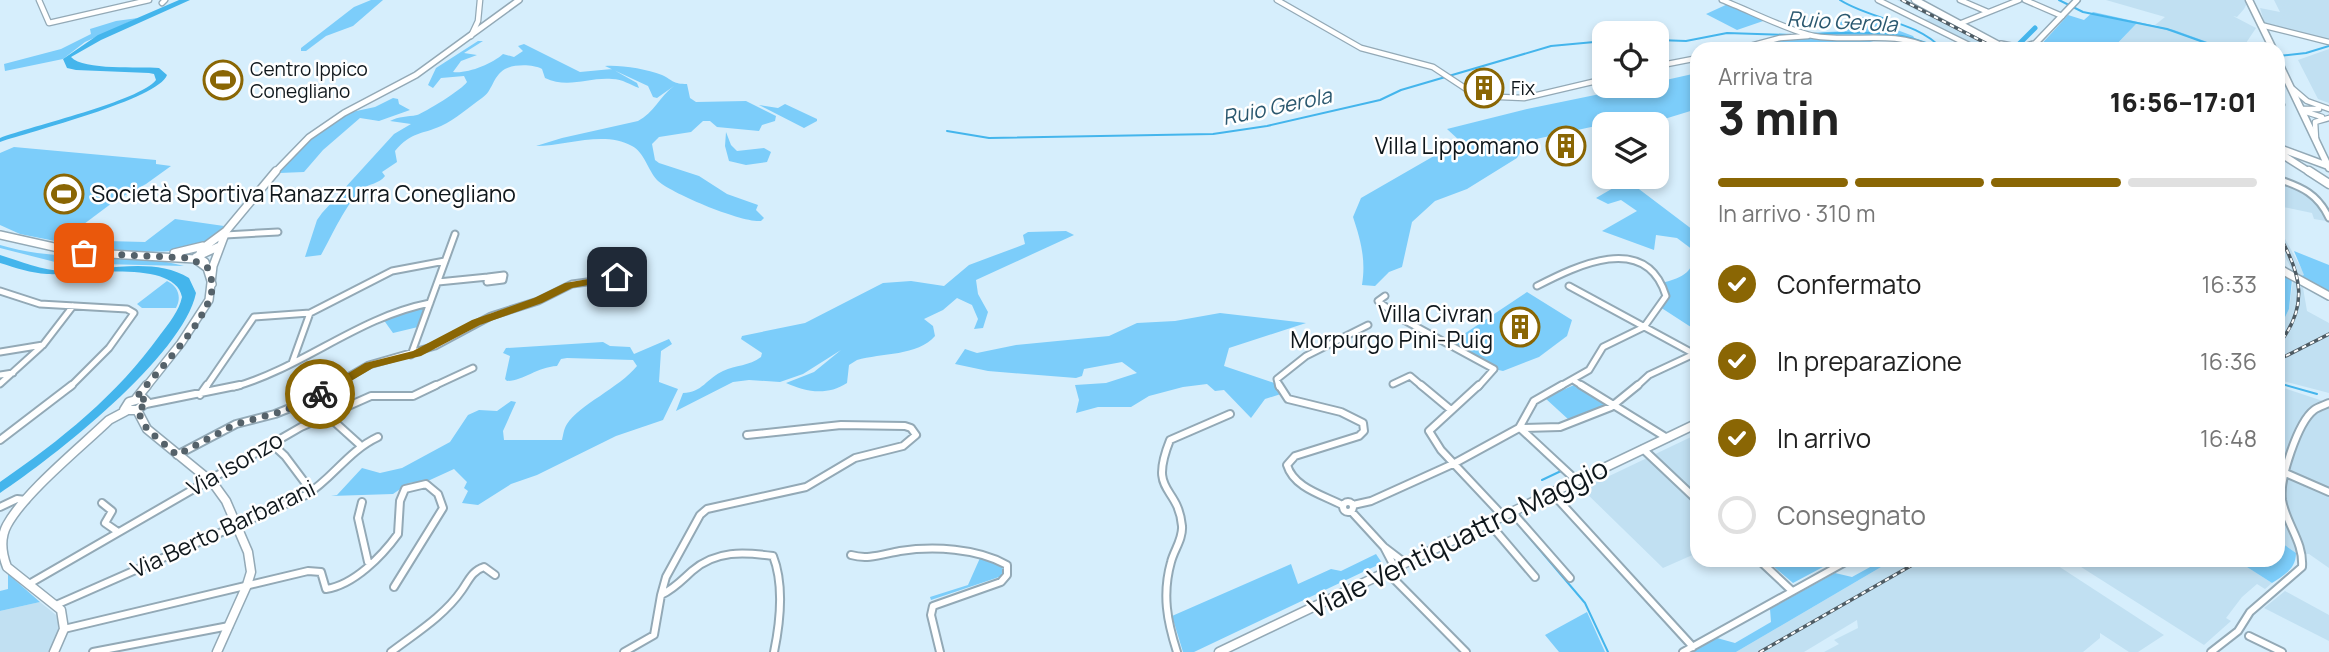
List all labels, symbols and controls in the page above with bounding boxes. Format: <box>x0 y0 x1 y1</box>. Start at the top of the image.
water label: Ruio Gerola <box>1786 4 1899 38</box>
map controls <box>1592 21 1669 189</box>
button: locate <box>1592 21 1669 98</box>
place label: Centro Ippico Conegliano <box>250 56 368 104</box>
sports icon: Centro Ippico Conegliano <box>202 59 244 101</box>
text: Arriva tra <box>1718 60 1813 92</box>
building icon: Fix <box>1463 67 1505 109</box>
place label: Fix <box>1511 75 1535 101</box>
water label: Ruio Gerola <box>1220 81 1335 131</box>
text: 16:56–17:01 <box>2110 84 2257 120</box>
text: 3 min <box>1718 86 1839 149</box>
button: layers <box>1592 112 1669 189</box>
building icon: Villa Lippomano <box>1545 125 1587 167</box>
place label: Villa Lippomano <box>1375 129 1539 161</box>
sports icon: Società Sportiva Ranazzurra Conegliano <box>43 173 85 215</box>
place label: Società Sportiva Ranazzurra Conegliano <box>91 177 516 209</box>
text: In arrivo · 310 m <box>1718 197 1875 229</box>
pin <box>54 223 114 283</box>
icon: bag <box>65 234 103 272</box>
pin <box>587 247 647 307</box>
icon: home <box>598 258 636 296</box>
icon: check <box>1718 265 1756 303</box>
text: Confermato <box>1777 266 1921 302</box>
text: 16:33 <box>2201 268 2257 300</box>
place label: Villa Civran Morpurgo Pini-Puig <box>1290 297 1493 355</box>
building icon: Villa Civran Morpurgo Pini-Puig <box>1499 306 1541 348</box>
icon: check <box>1718 342 1756 380</box>
text: In preparazione <box>1777 343 1962 379</box>
text: 16:36 <box>2200 345 2257 377</box>
courier <box>285 359 355 429</box>
icon: bike <box>301 375 339 413</box>
icon: check <box>1718 419 1756 457</box>
text: In arrivo <box>1777 420 1871 456</box>
text: 16:48 <box>2200 422 2257 454</box>
street label: Via Isonzo <box>181 423 288 503</box>
street label: Viale Ventiquattro Maggio <box>1301 448 1614 626</box>
street label: Via Berto Barbarani <box>125 471 320 585</box>
text: Consegnato <box>1777 497 1926 533</box>

